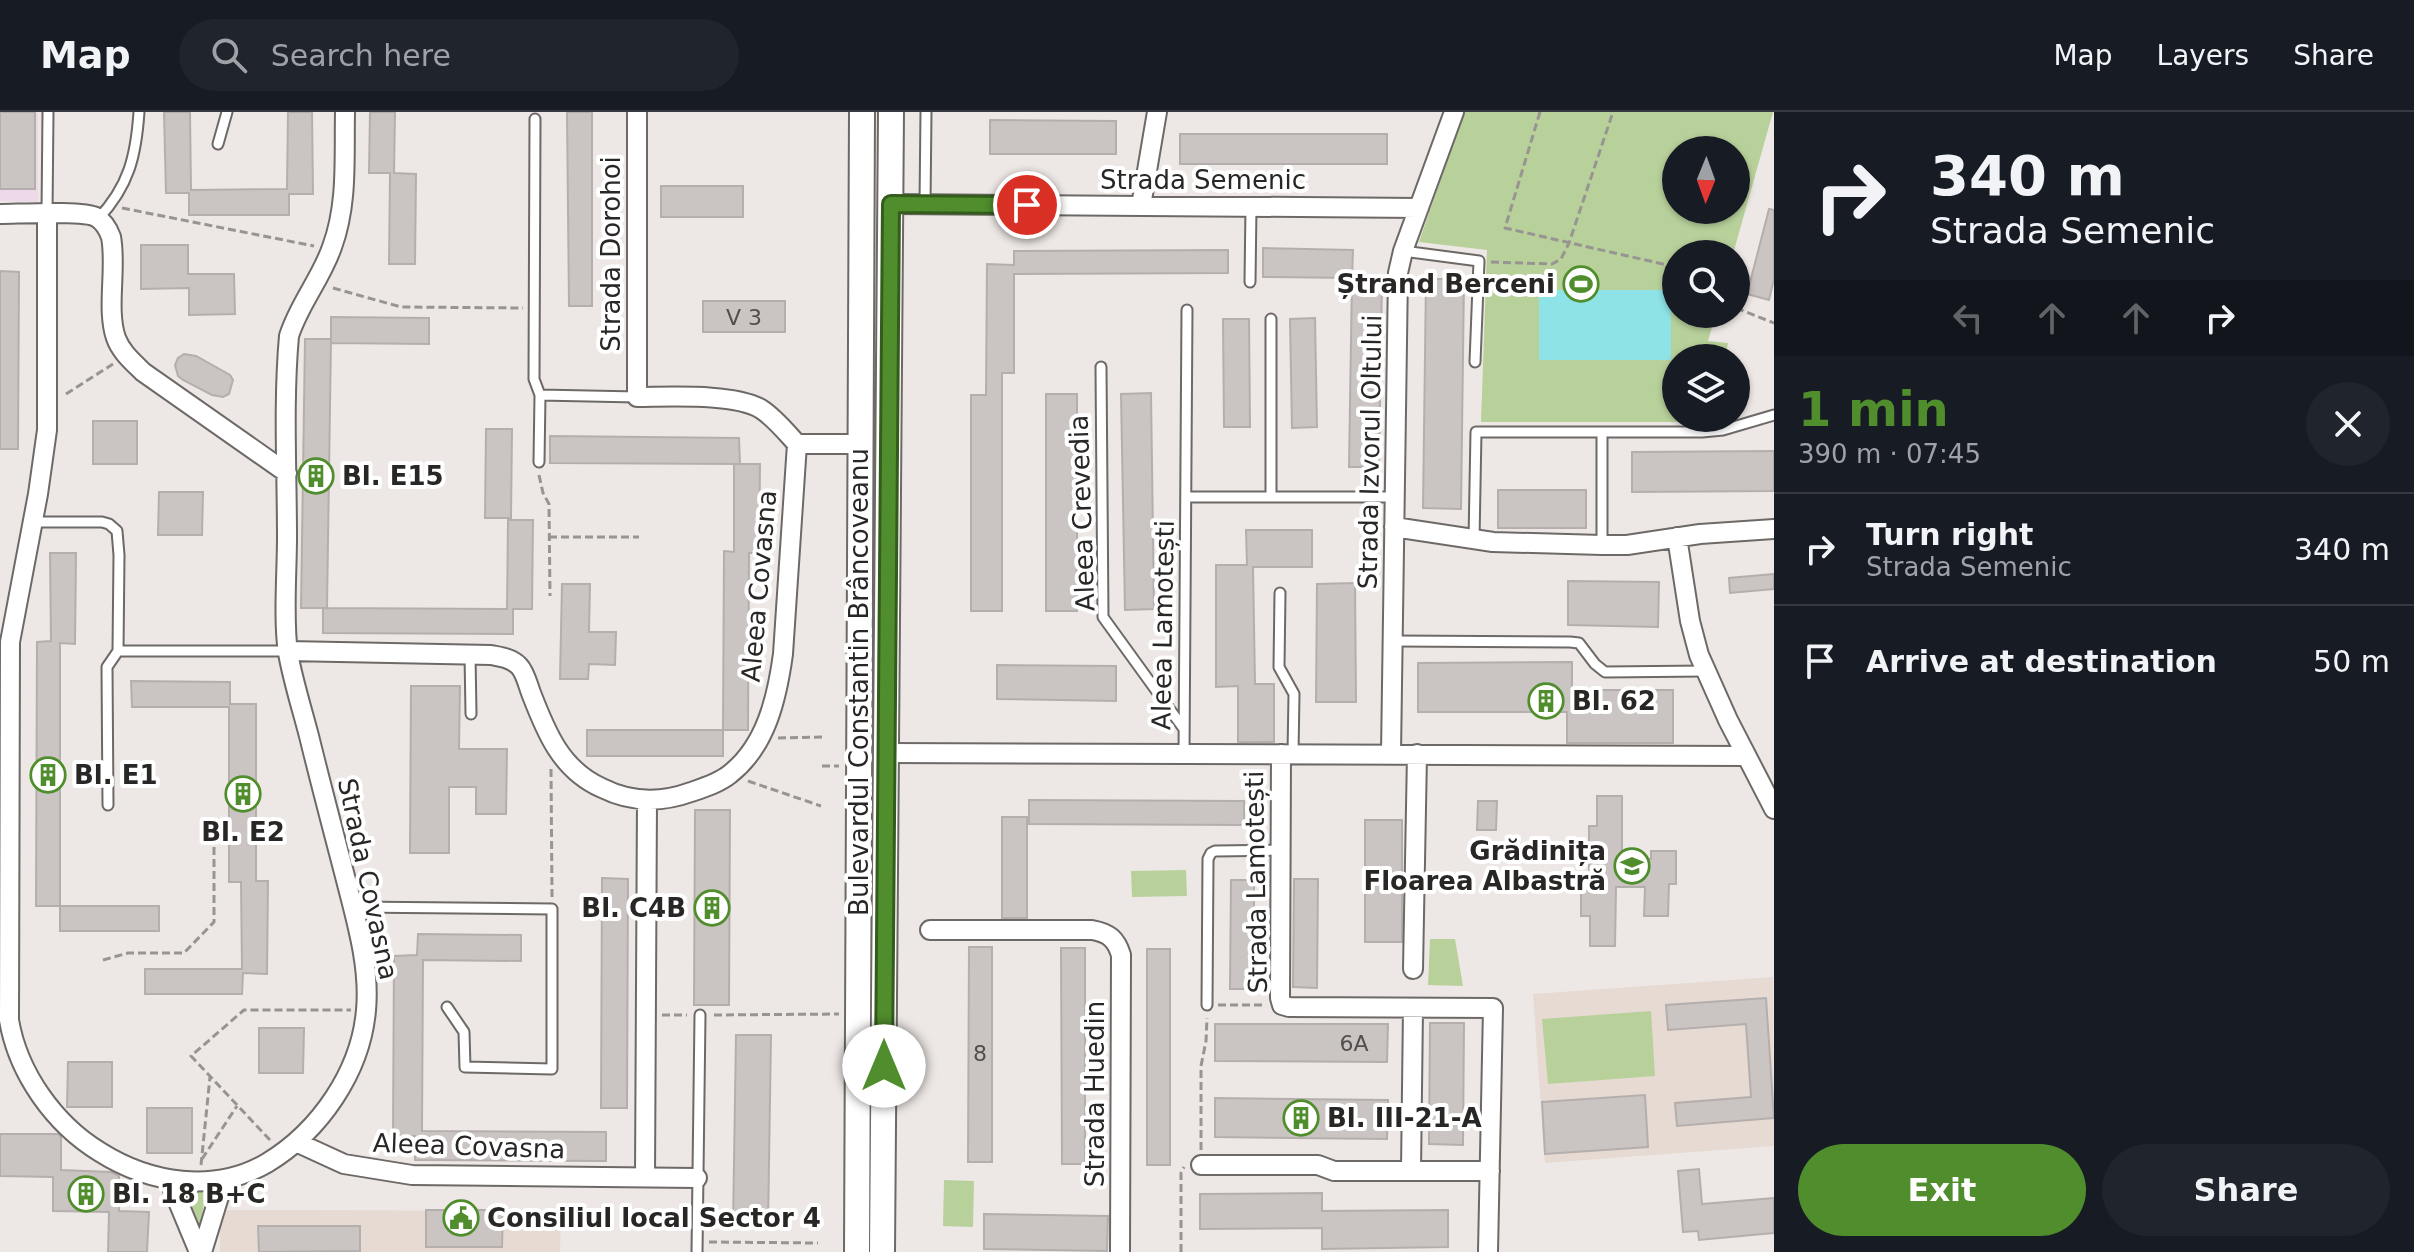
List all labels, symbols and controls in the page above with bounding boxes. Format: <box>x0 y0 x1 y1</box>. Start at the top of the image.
search box <box>179 19 739 91</box>
text: Map <box>40 33 131 77</box>
icon: search <box>207 33 251 77</box>
text: Search here <box>271 38 451 73</box>
text: Map <box>2053 39 2113 72</box>
text: Layers <box>2157 39 2249 72</box>
text: Share <box>2293 39 2374 72</box>
north arrow <box>1662 136 1750 224</box>
map controls <box>1662 136 1750 432</box>
text: 340 m <box>1930 143 2125 208</box>
icon: right <box>1798 144 1902 248</box>
street label: Strada Dorohoi <box>596 156 626 352</box>
street label: Strada Semenic <box>1100 165 1306 195</box>
pin <box>993 171 1061 239</box>
icon: arrive <box>1005 183 1049 227</box>
text: Strada Semenic <box>1930 210 2215 251</box>
button: search <box>1662 240 1750 328</box>
sports icon: Ștrand Berceni <box>1562 265 1600 303</box>
place label: Ștrand Berceni <box>1337 269 1555 299</box>
icon: left <box>1946 296 1990 340</box>
icon: ahead <box>2030 296 2074 340</box>
icon: ahead <box>2114 296 2158 340</box>
icon: right <box>2198 296 2242 340</box>
house number: V 3 <box>726 305 762 330</box>
street label: Strada Izvorul Oltului <box>1353 314 1387 590</box>
button: layers <box>1662 344 1750 432</box>
text: 1 min <box>1798 381 1949 437</box>
button: close <box>2306 382 2390 466</box>
street label: Aleea Crevedia <box>1064 414 1100 612</box>
text: 390 m · 07:45 <box>1798 439 1981 469</box>
street label: Bulevardul Constantin Brâncoveanu <box>844 448 874 916</box>
building icon: Bl. E15 <box>297 457 335 495</box>
place label: Bl. E15 <box>342 461 444 491</box>
street label: Aleea Covasna <box>736 489 782 683</box>
text: Turn right <box>1866 517 2033 552</box>
street label: Aleea Lamotești <box>1146 520 1180 730</box>
icon: right <box>1798 527 1842 571</box>
text: 340 m <box>2294 532 2390 567</box>
text: Strada Semenic <box>1866 552 2072 582</box>
icon: arrive <box>1798 639 1842 683</box>
text: Arrive at destination <box>1866 644 2217 679</box>
text: 50 m <box>2313 644 2390 679</box>
building icon: Bl. 62 <box>1527 682 1565 720</box>
place label: Bl. 62 <box>1572 686 1656 716</box>
building icon: Bl. E1 <box>29 756 67 794</box>
place label: Bl. E1 <box>74 760 158 790</box>
street label: Strada Lamotești <box>1239 770 1273 994</box>
building icon: Bl. E2 <box>224 775 262 813</box>
street label: Strada Covasna <box>332 775 404 983</box>
place label: Bl. E2 <box>201 817 285 847</box>
place label: Grădinița Floarea Albastră <box>1363 836 1606 896</box>
school or university icon: Grădinița Floarea Albastră <box>1613 847 1651 885</box>
building icon: Bl. C4B <box>693 889 731 927</box>
place label: Bl. C4B <box>581 893 686 923</box>
street label: Strada Huedin <box>1080 1001 1110 1187</box>
position arrow <box>842 1024 926 1108</box>
house number: 6A <box>1339 1031 1369 1056</box>
house number: 8 <box>973 1041 987 1066</box>
building icon: Bl. III-21-A <box>1282 1099 1320 1137</box>
place label: Bl. III-21-A <box>1327 1103 1482 1133</box>
street label: Aleea Covasna <box>372 1128 566 1164</box>
button: Exit <box>1798 1144 2086 1236</box>
button: Share <box>2102 1144 2390 1236</box>
building icon: Bl. 18 B+C <box>67 1175 105 1213</box>
place label: Bl. 18 B+C <box>112 1179 266 1209</box>
public building icon: Consiliul local Sector 4 <box>442 1199 480 1237</box>
place label: Consiliul local Sector 4 <box>487 1203 821 1233</box>

